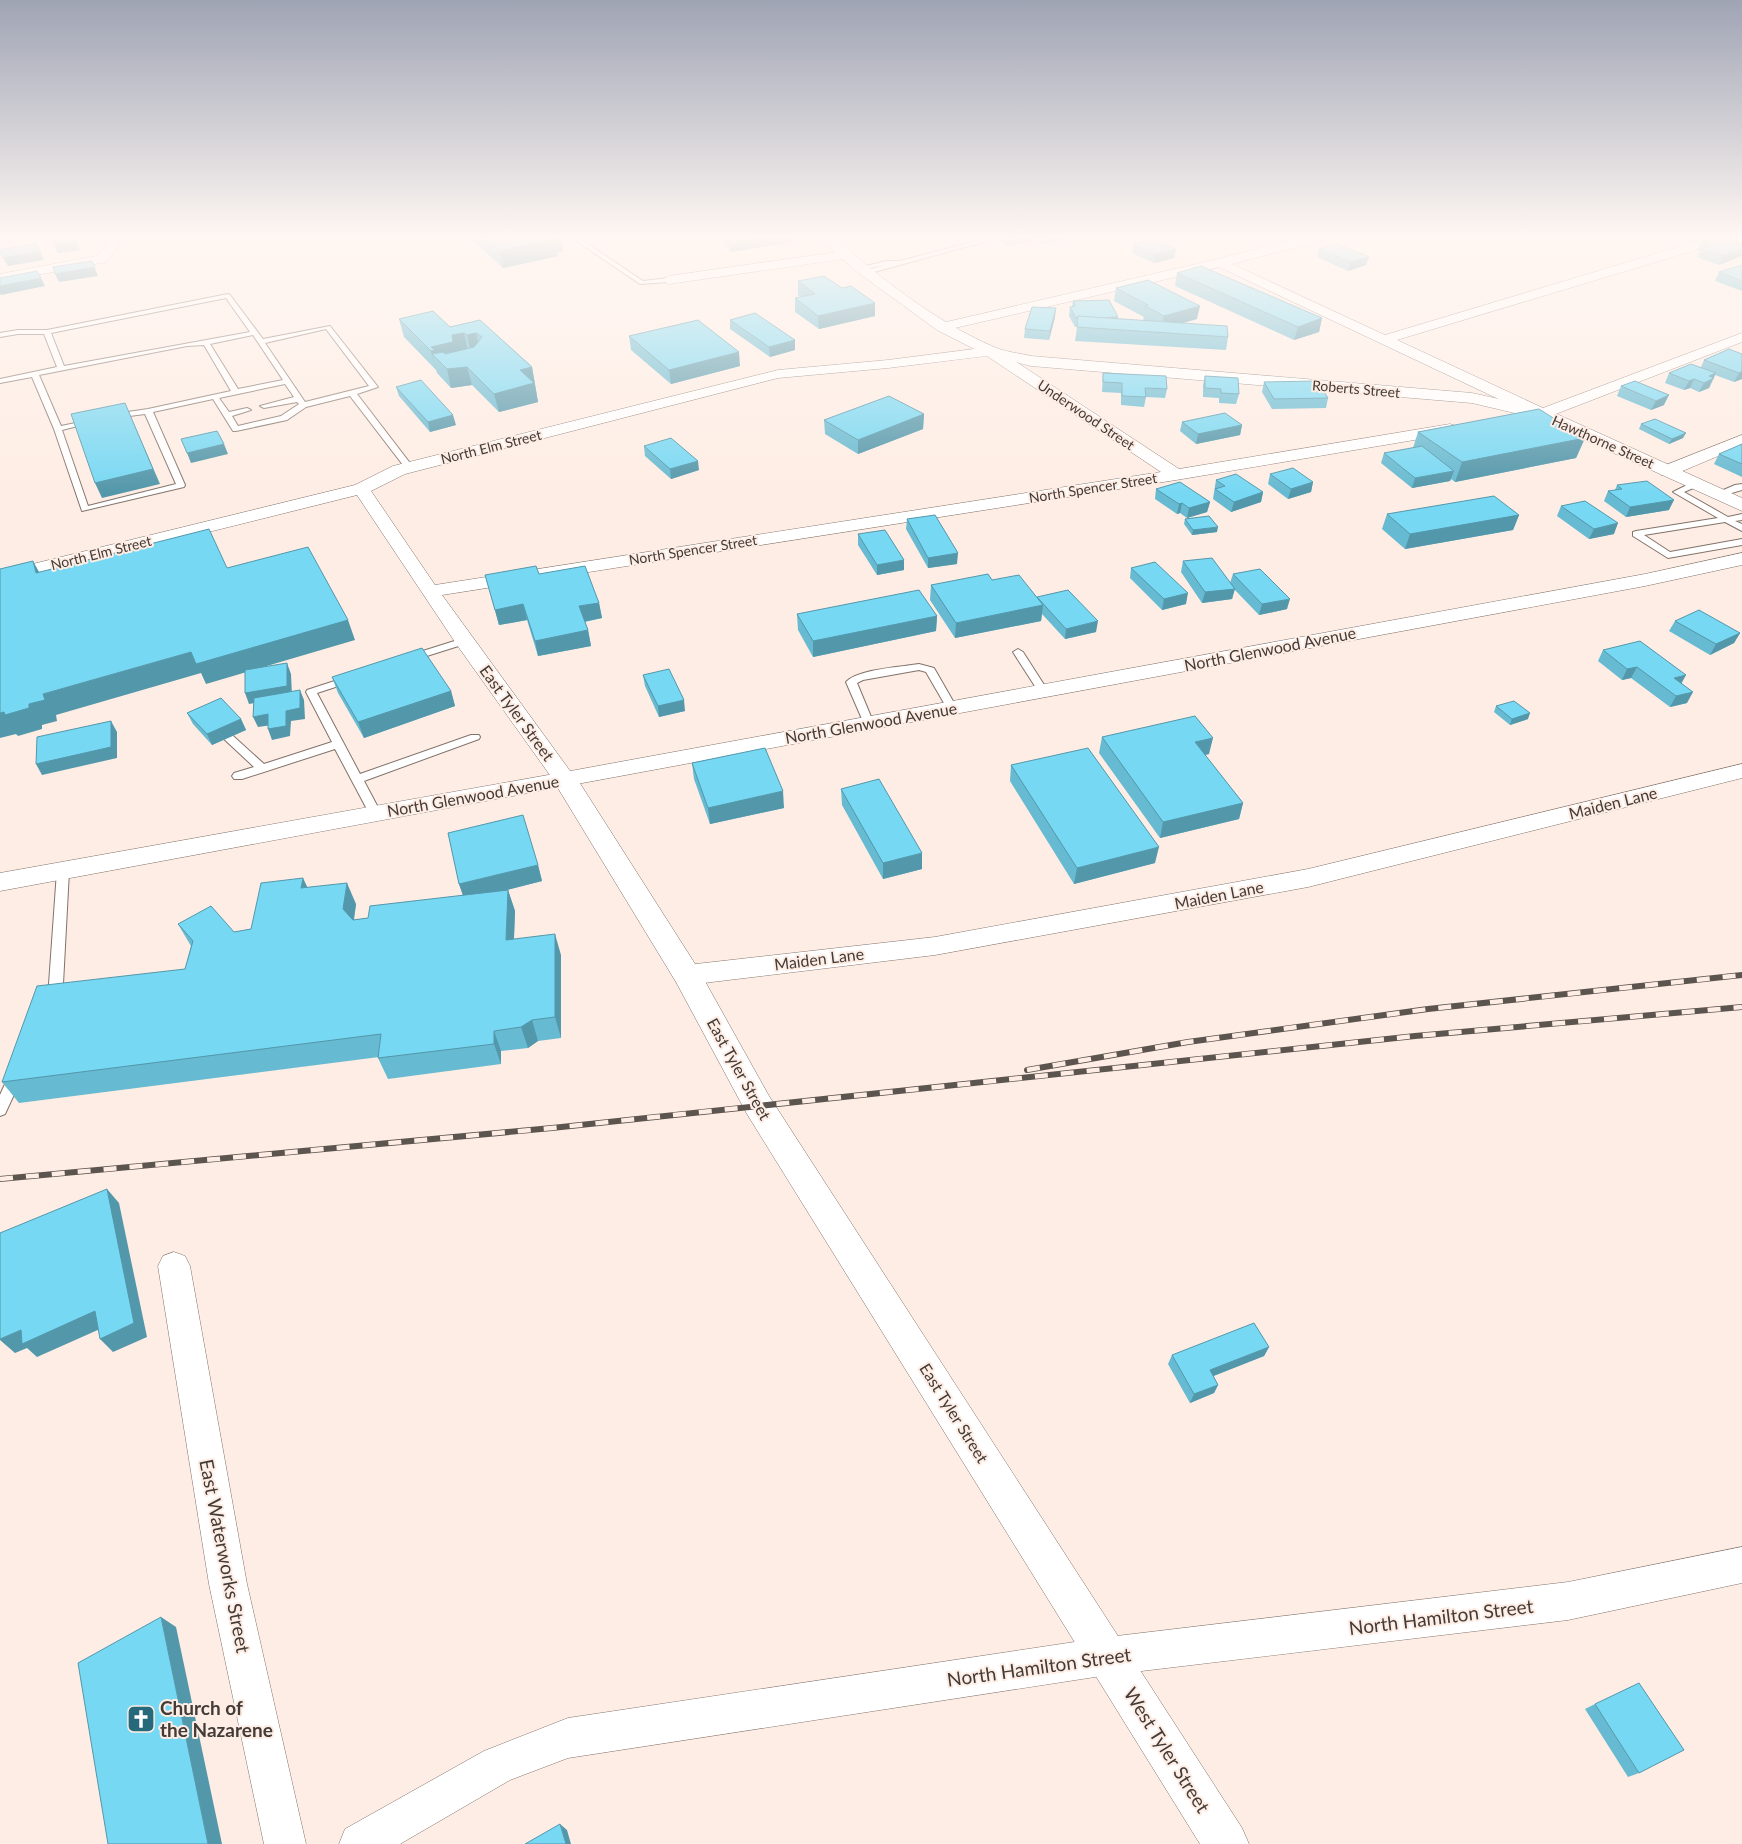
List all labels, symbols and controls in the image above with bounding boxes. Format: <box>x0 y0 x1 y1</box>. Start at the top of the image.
street label: Underwood Street <box>1035 376 1138 453</box>
street label: Roberts Street <box>1311 376 1401 401</box>
street label: Hawthorne Street <box>1550 411 1657 472</box>
street label: North Elm Street <box>439 426 543 467</box>
street label: North Spencer Street <box>1028 469 1158 506</box>
street label: North Spencer Street <box>628 531 758 568</box>
street label: North Elm Street <box>49 532 153 573</box>
street label: North Glenwood Avenue <box>1182 623 1357 674</box>
street label: East Tyler Street <box>476 661 559 764</box>
street label: North Glenwood Avenue <box>783 698 958 747</box>
street label: North Glenwood Avenue <box>385 771 560 820</box>
street label: Maiden Lane <box>1567 782 1659 823</box>
street label: Maiden Lane <box>1173 877 1265 912</box>
street label: Maiden Lane <box>773 944 865 973</box>
street label: East Tyler Street <box>704 1014 775 1123</box>
street label: East Tyler Street <box>916 1360 993 1466</box>
street label: East Waterworks Street <box>195 1457 256 1655</box>
street label: North Hamilton Street <box>1347 1594 1535 1639</box>
street label: North Hamilton Street <box>945 1642 1133 1691</box>
street label: West Tyler Street <box>1120 1683 1215 1817</box>
place label: Church of the Nazarene <box>160 1696 273 1741</box>
church icon: Church of the Nazarene <box>126 1704 156 1734</box>

